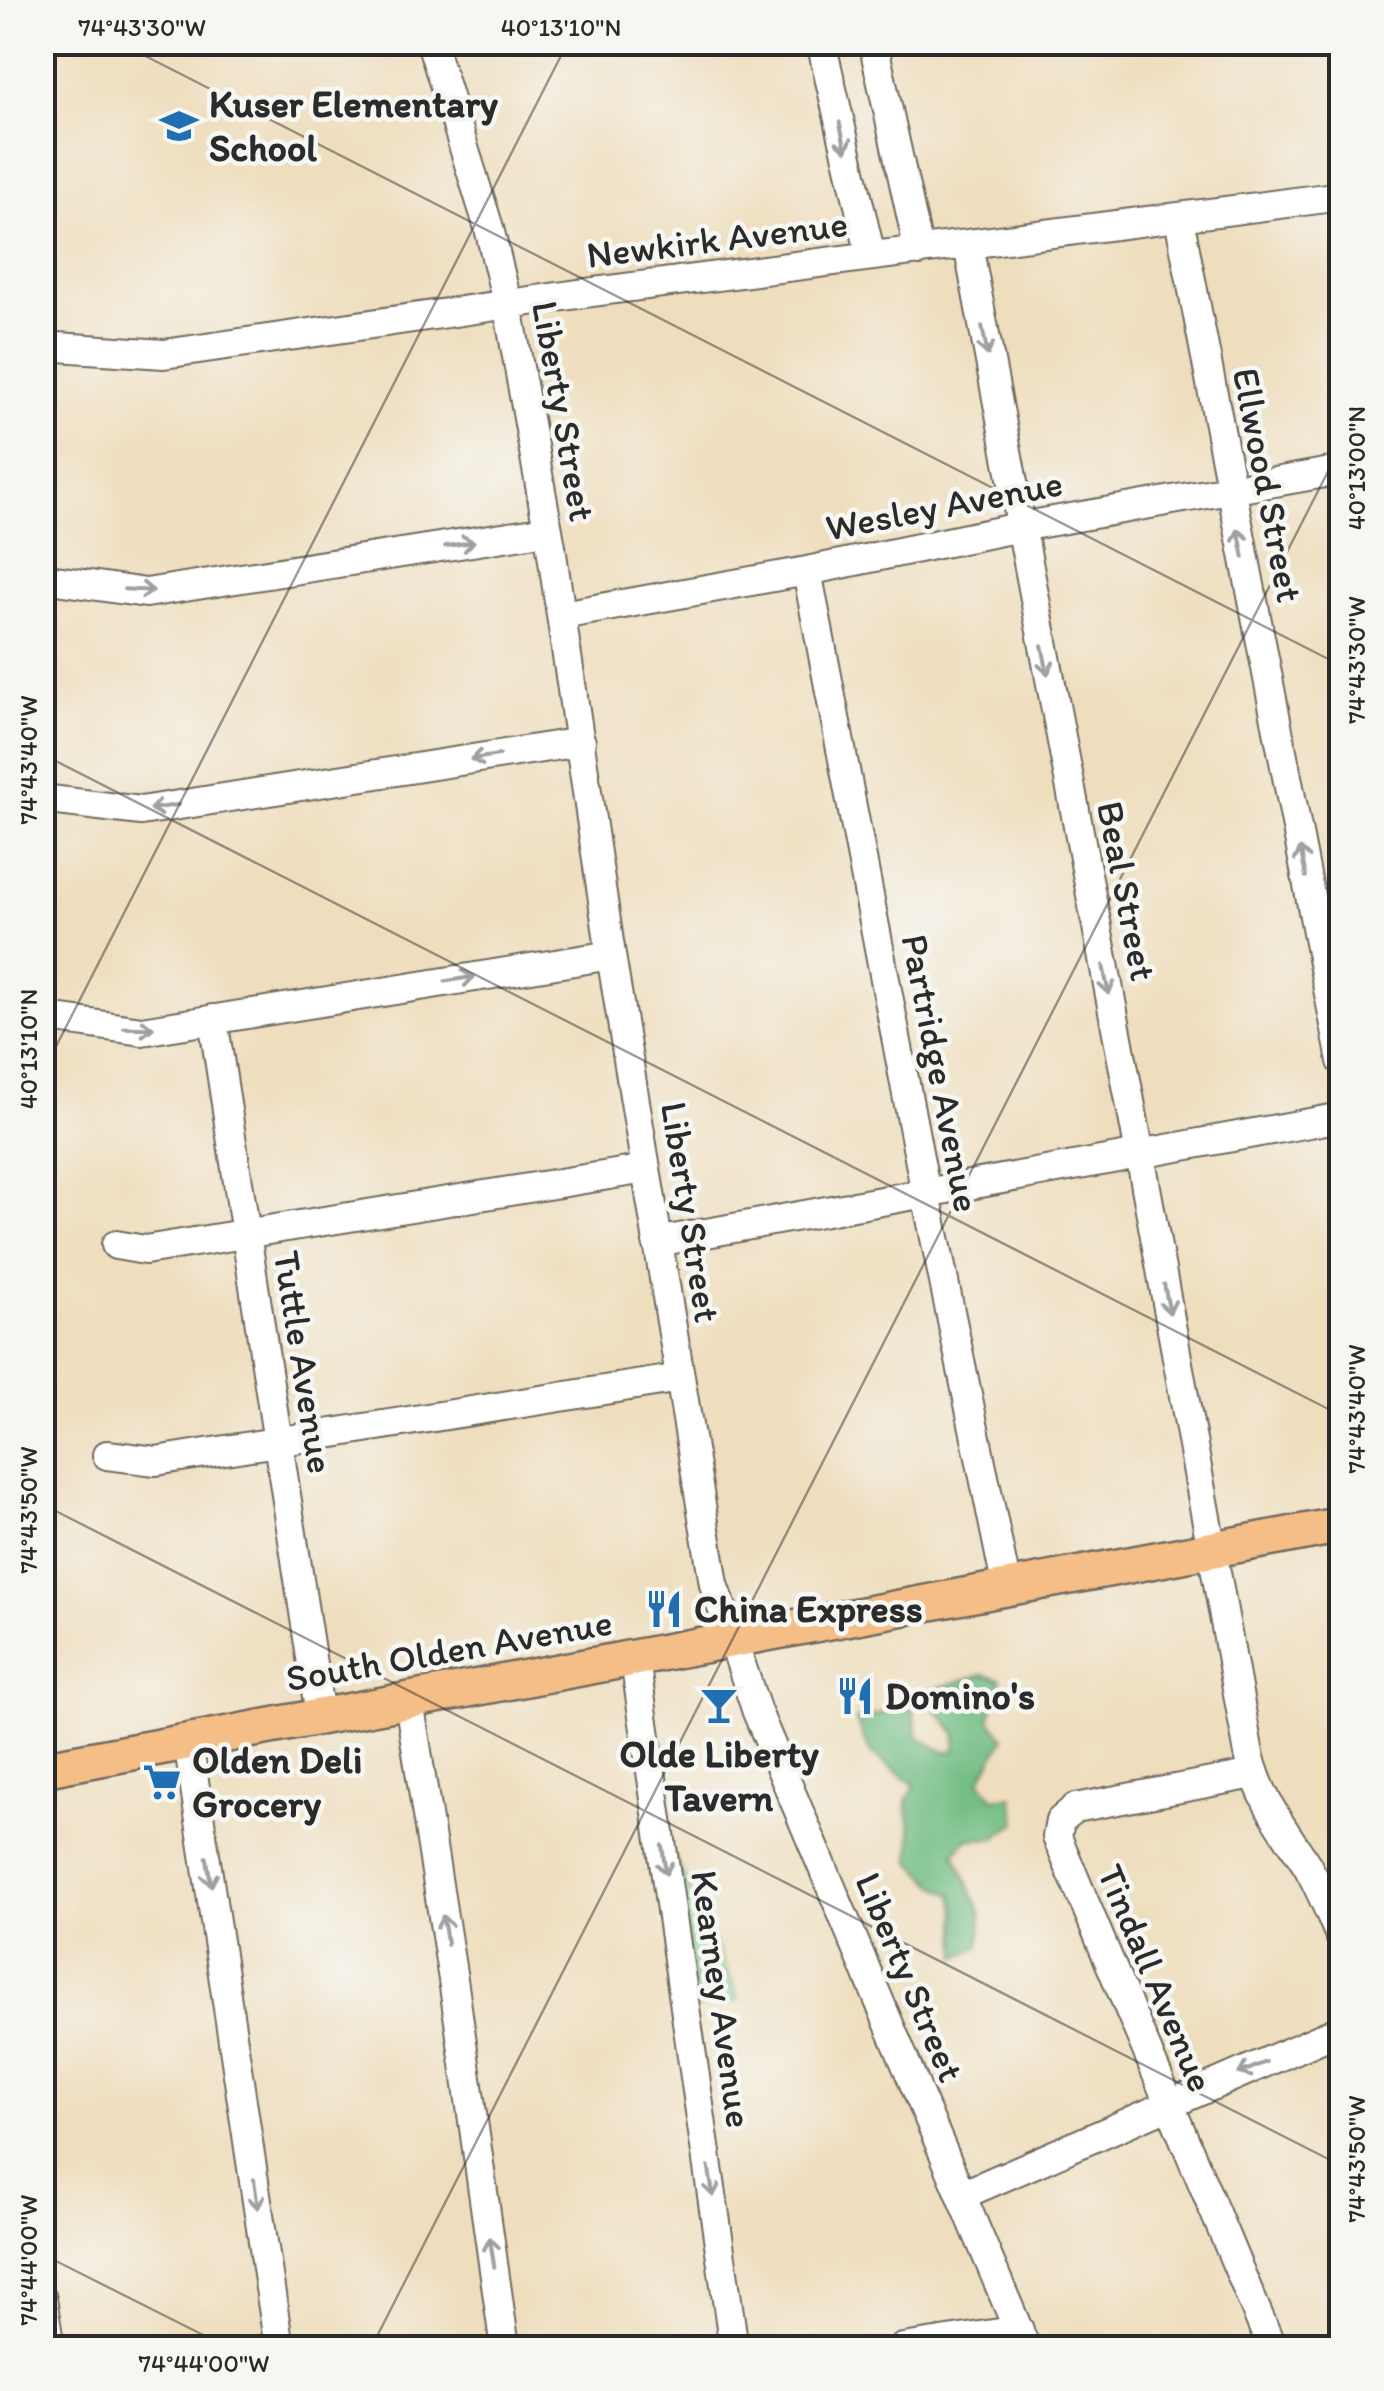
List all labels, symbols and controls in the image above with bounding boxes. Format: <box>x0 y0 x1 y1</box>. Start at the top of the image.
text: 74°43'30"W <box>78 12 206 42</box>
text: 40°13'10"N <box>501 12 621 42</box>
place label: Kuser Elementary School <box>209 81 498 171</box>
school or university icon: Kuser Elementary School <box>158 105 200 147</box>
one-way arrow <box>835 120 853 152</box>
street label: Newkirk Avenue <box>584 200 850 278</box>
street label: Liberty Street <box>522 297 606 525</box>
one-way arrow <box>976 324 995 356</box>
street label: Ellwood Street <box>1223 364 1313 606</box>
text: 40°13'00"N <box>1341 406 1371 530</box>
street label: Wesley Avenue <box>822 459 1066 551</box>
one-way arrow <box>1231 528 1250 560</box>
one-way arrow <box>443 534 476 552</box>
one-way arrow <box>122 581 155 600</box>
text: 74°43'30"W <box>1341 596 1371 724</box>
one-way arrow <box>1036 644 1055 676</box>
text: 74°43'40"W <box>13 695 43 825</box>
one-way arrow <box>469 748 502 766</box>
street label: Beal Street <box>1087 797 1167 985</box>
one-way arrow <box>148 798 181 817</box>
one-way arrow <box>1293 846 1312 879</box>
street label: Partridge Avenue <box>892 930 990 1216</box>
one-way arrow <box>1098 963 1117 995</box>
one-way arrow <box>443 970 476 988</box>
text: 40°13'10"N <box>13 989 43 1109</box>
one-way arrow <box>122 1018 155 1038</box>
street label: Liberty Street <box>651 1098 731 1326</box>
street label: Tuttle Avenue <box>264 1247 344 1477</box>
one-way arrow <box>1158 1282 1177 1314</box>
text: 74°43'40"W <box>1341 1344 1371 1474</box>
text: 74°43'50"W <box>13 1446 43 1574</box>
place label: China Express <box>694 1586 923 1632</box>
restaurant icon: China Express <box>643 1588 685 1630</box>
street label: South Olden Avenue <box>282 1599 616 1701</box>
place label: Domino's <box>885 1673 1035 1719</box>
restaurant icon: Domino's <box>834 1675 876 1717</box>
bar icon: Olde Liberty Tavern <box>698 1684 740 1726</box>
place label: Olde Liberty Tavern <box>619 1731 820 1821</box>
place label: Olden Deli Grocery <box>192 1737 362 1827</box>
supermarket icon: Olden Deli Grocery <box>141 1761 183 1803</box>
one-way arrow <box>655 1844 674 1876</box>
one-way arrow <box>200 1855 219 1888</box>
street label: Tindall Avenue <box>1087 1857 1225 2099</box>
street label: Liberty Street <box>845 1865 975 2089</box>
street label: Kearney Avenue <box>681 1867 763 2131</box>
one-way arrow <box>436 1915 454 1947</box>
one-way arrow <box>1237 2060 1268 2078</box>
text: 74°43'50"W <box>1341 2095 1371 2223</box>
one-way arrow <box>702 2165 720 2198</box>
one-way arrow <box>247 2177 266 2209</box>
text: 74°44'00"W <box>13 2195 43 2325</box>
one-way arrow <box>483 2236 501 2269</box>
text: 74°44'00"W <box>139 2348 269 2378</box>

